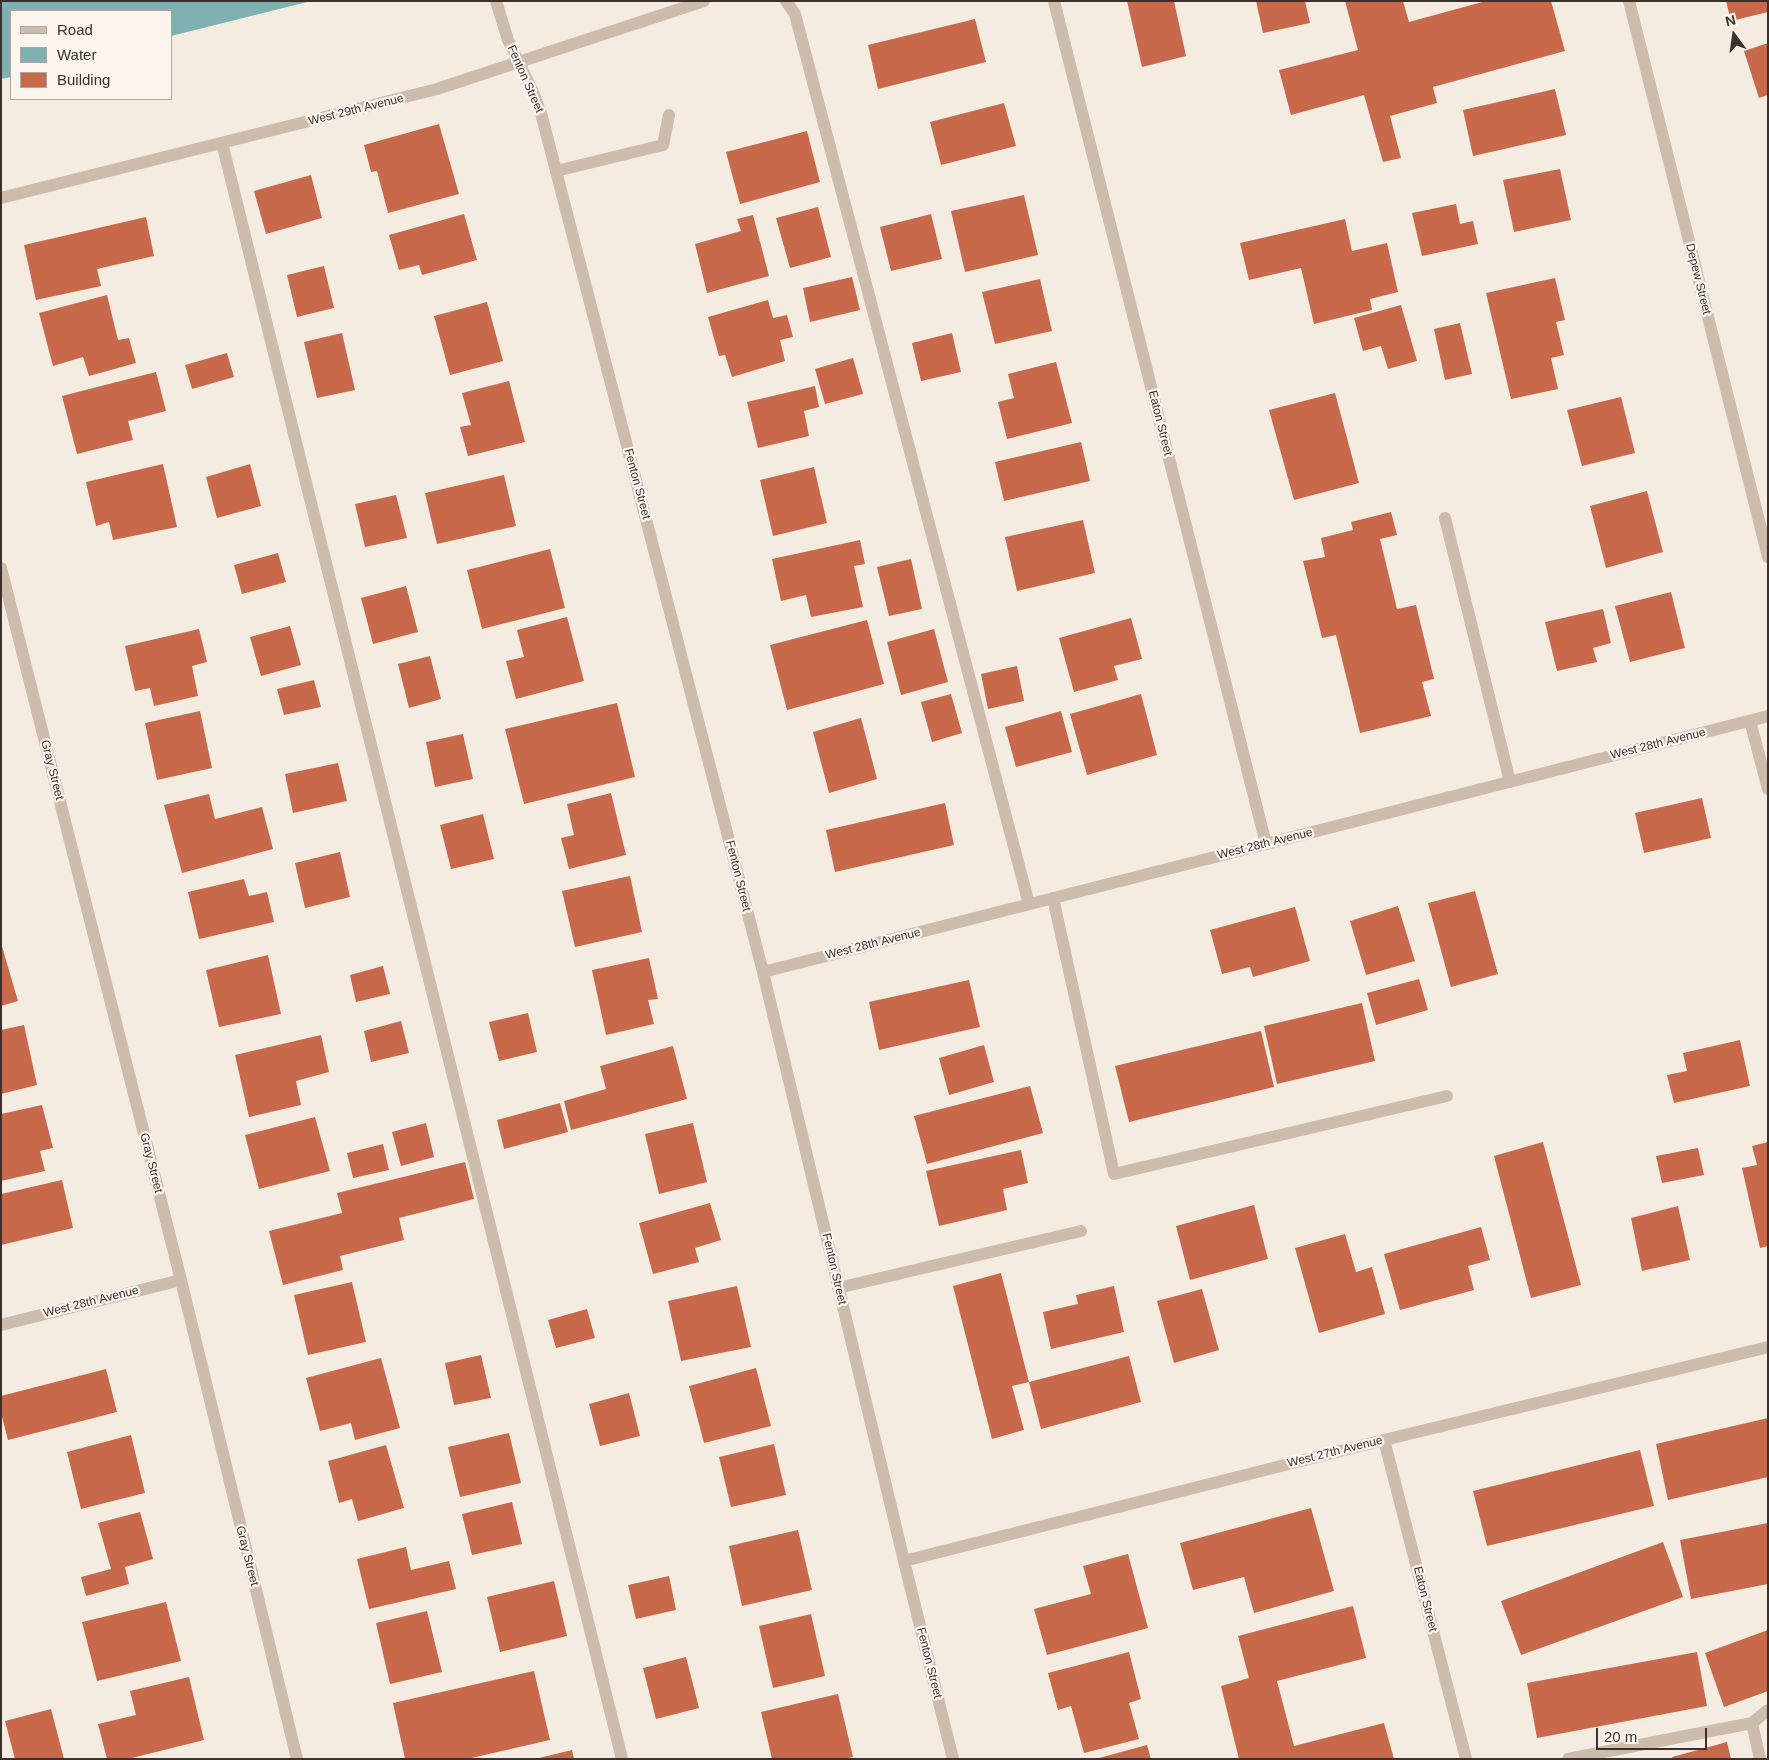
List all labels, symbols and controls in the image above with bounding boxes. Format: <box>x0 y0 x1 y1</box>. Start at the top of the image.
legend <box>10 10 172 100</box>
north arrow <box>1709 10 1759 60</box>
text: N <box>1724 11 1737 29</box>
text: Road <box>57 21 93 38</box>
street label: Fenton Street <box>504 43 546 115</box>
text: Water <box>57 46 96 63</box>
text: Building <box>57 71 110 88</box>
street label: West 29th Avenue <box>307 91 405 129</box>
street label: Depew Street <box>1682 242 1714 316</box>
street label: Eaton Street <box>1145 389 1175 457</box>
street label: Fenton Street <box>621 447 653 521</box>
street label: West 28th Avenue <box>1609 725 1707 763</box>
street label: Gray Street <box>38 738 66 802</box>
street label: West 28th Avenue <box>1216 825 1314 863</box>
street label: Fenton Street <box>722 839 754 913</box>
street label: West 28th Avenue <box>824 925 922 963</box>
street label: Gray Street <box>137 1131 165 1195</box>
street label: Fenton Street <box>819 1232 849 1306</box>
street label: West 28th Avenue <box>42 1283 140 1321</box>
street label: West 27th Avenue <box>1286 1433 1384 1471</box>
street label: Gray Street <box>233 1524 261 1588</box>
street label: Eaton Street <box>1410 1565 1440 1633</box>
street label: Fenton Street <box>913 1626 945 1700</box>
scale bar <box>1599 1718 1710 1750</box>
text: 20 m <box>1604 1728 1637 1745</box>

